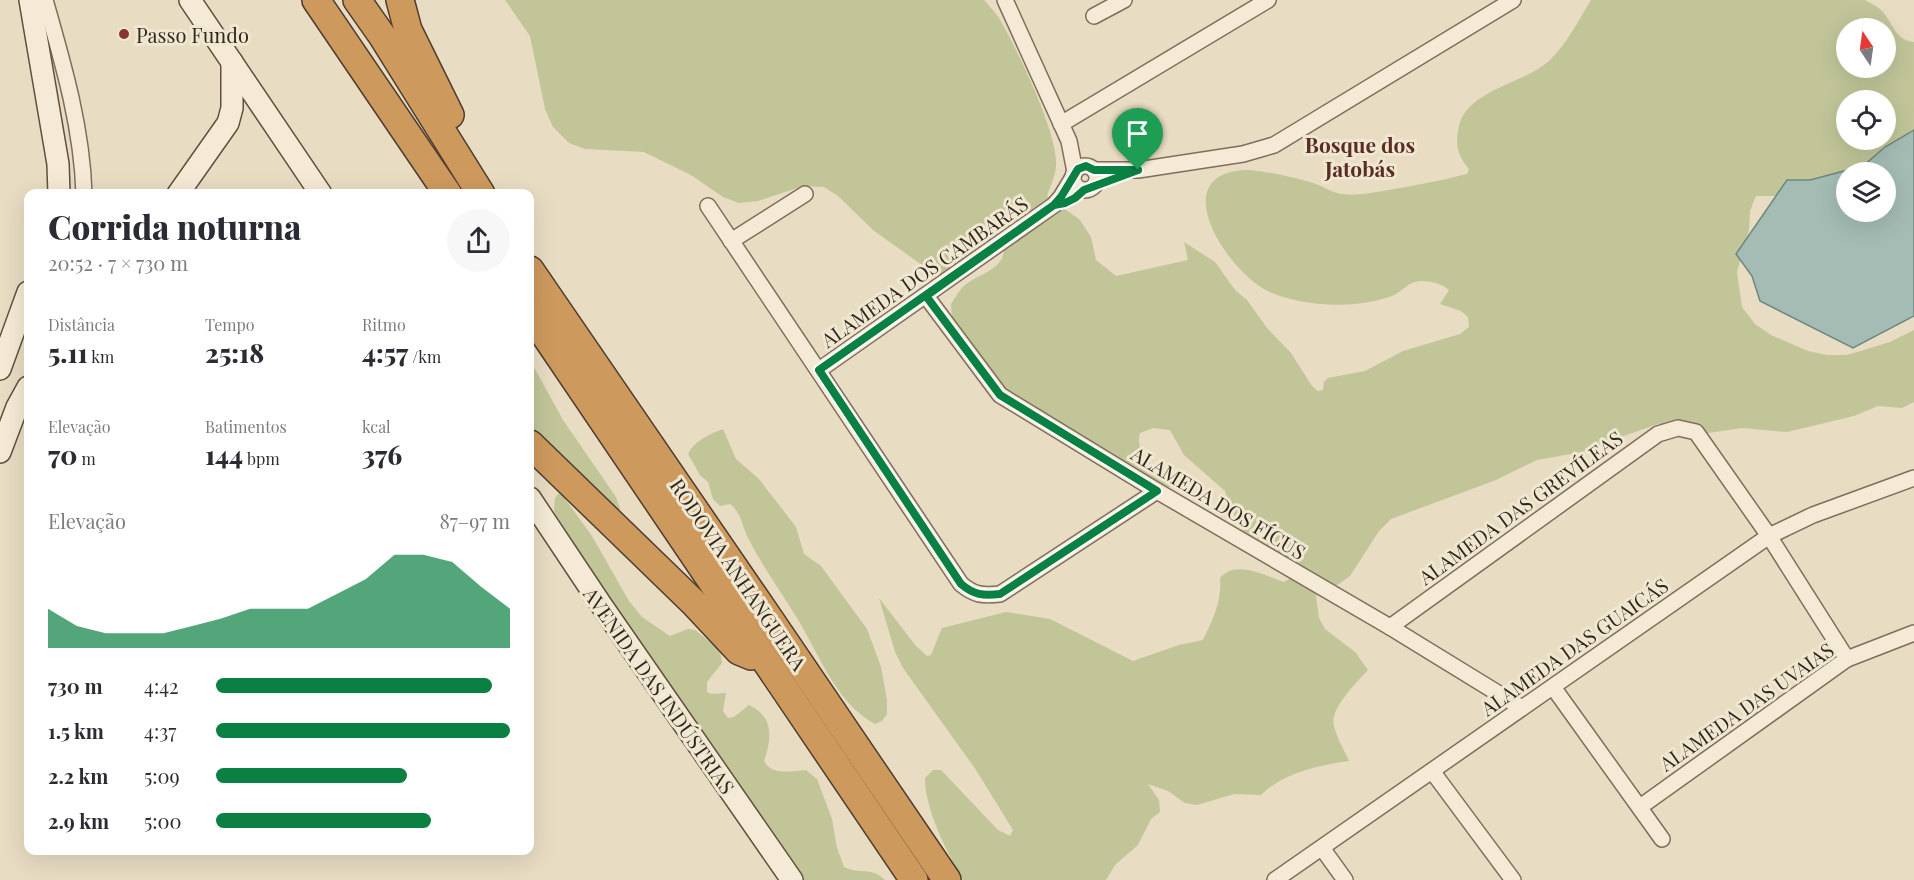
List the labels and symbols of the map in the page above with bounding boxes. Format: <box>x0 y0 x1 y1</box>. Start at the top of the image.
north arrow <box>1836 18 1896 78</box>
place label: Passo Fundo <box>136 21 249 48</box>
marker: Passo Fundo <box>117 27 131 41</box>
pin <box>1112 108 1163 170</box>
district label: Bosque dos Jatobás <box>1305 130 1415 182</box>
street label: ALAMEDA DOS CAMBARÁS <box>814 189 1033 353</box>
street label: ALAMEDA DAS GREVÍLEAS <box>1412 424 1627 591</box>
street label: ALAMEDA DOS FÍCUS <box>1126 439 1311 565</box>
street label: RODOVIA ANHANGUERA <box>665 473 814 676</box>
street label: ALAMEDA DAS GUAICÁS <box>1474 571 1673 722</box>
street label: AVENIDA DAS INDÚSTRIAS <box>578 580 742 799</box>
street label: ALAMEDA DAS UVAIAS <box>1653 636 1839 777</box>

